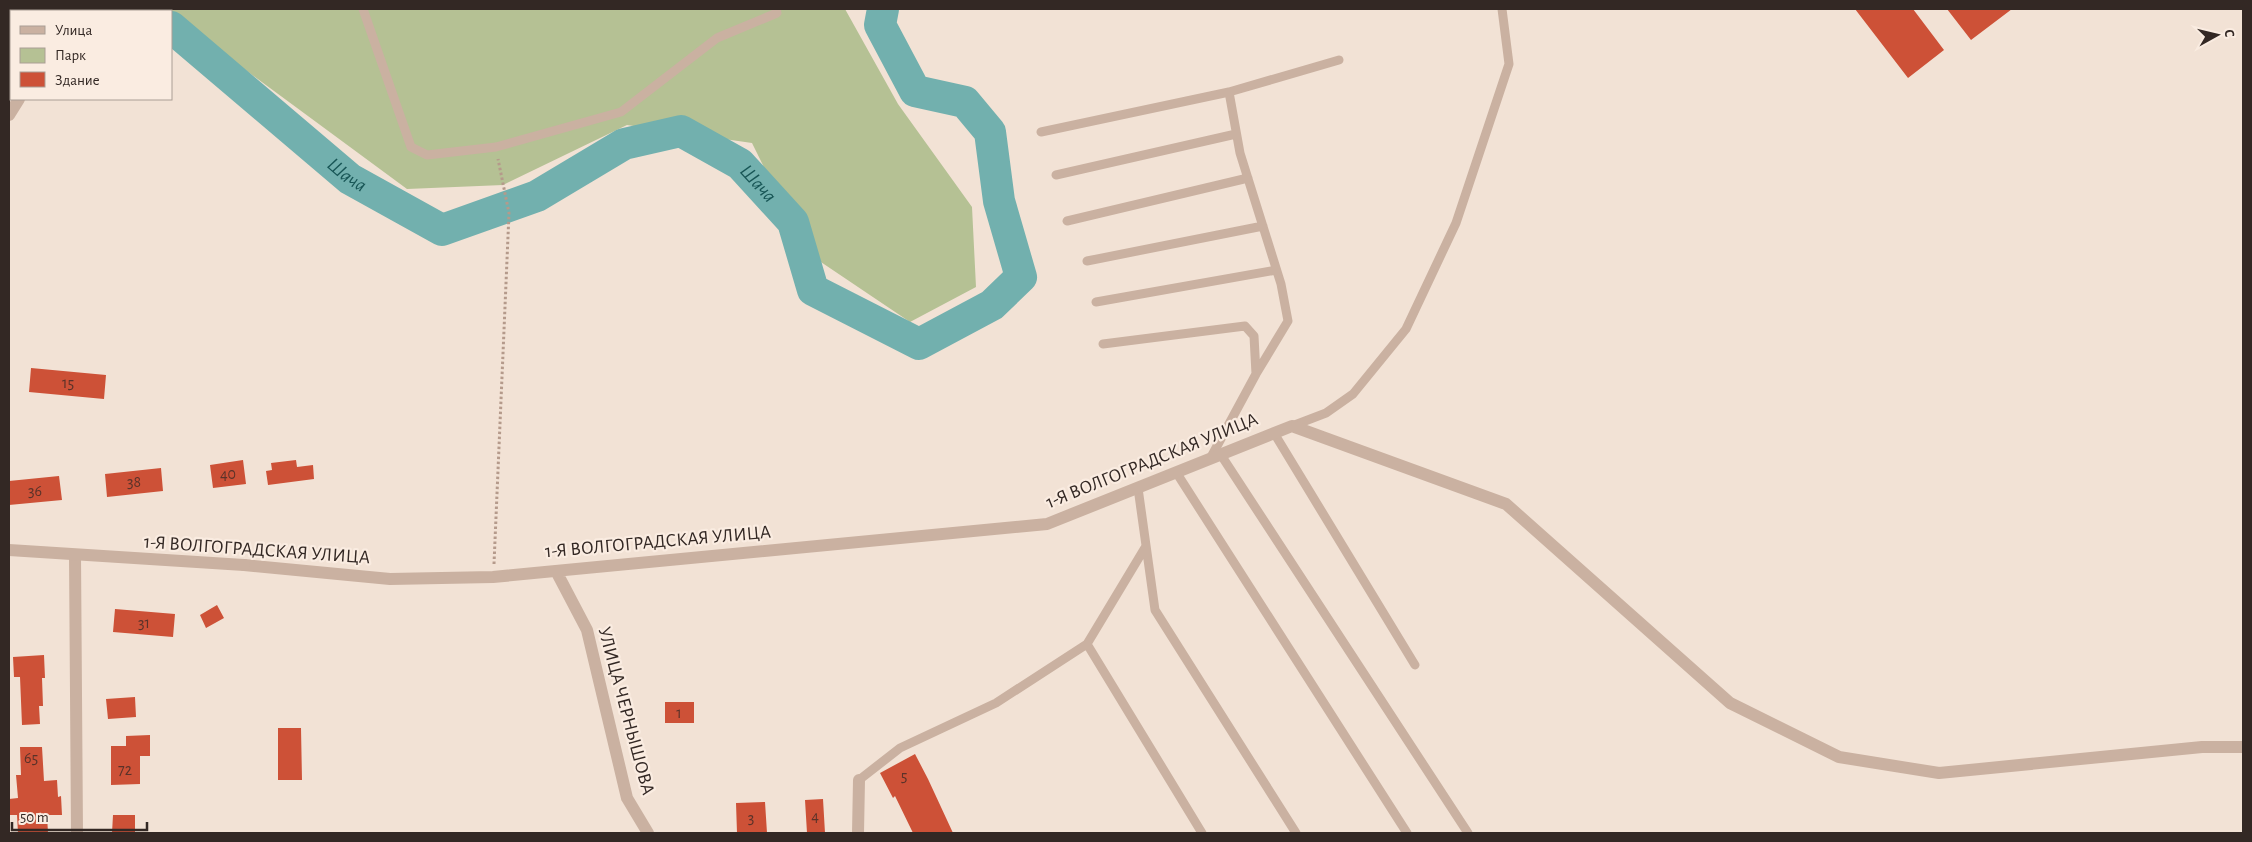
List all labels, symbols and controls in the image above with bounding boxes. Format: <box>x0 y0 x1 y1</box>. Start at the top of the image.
legend <box>10 10 172 100</box>
north arrow <box>2192 10 2242 60</box>
text: Улица <box>55 23 92 38</box>
text: С <box>2221 29 2236 38</box>
text: Парк <box>55 48 86 63</box>
text: Здание <box>55 73 100 88</box>
water label: Шача <box>323 154 369 196</box>
water label: Шача <box>736 161 780 206</box>
house number: 15 <box>62 375 74 391</box>
street label: 1-Я ВОЛГОГРАДСКАЯ УЛИЦА <box>1043 410 1261 512</box>
house number: 40 <box>220 466 236 482</box>
house number: 38 <box>127 474 141 490</box>
house number: 36 <box>28 483 42 499</box>
street label: 1-Я ВОЛГОГРАДСКАЯ УЛИЦА <box>544 523 772 561</box>
street label: 1-Я ВОЛГОГРАДСКАЯ УЛИЦА <box>143 533 371 567</box>
house number: 31 <box>138 615 150 631</box>
street label: УЛИЦА ЧЕРНЫШОВА <box>594 625 658 797</box>
house number: 1 <box>676 705 682 721</box>
house number: 65 <box>24 750 38 766</box>
house number: 72 <box>118 762 132 778</box>
house number: 5 <box>901 768 907 784</box>
scale bar <box>12 800 148 832</box>
house number: 4 <box>811 808 819 824</box>
text: 50 m <box>20 810 49 825</box>
house number: 3 <box>748 810 754 826</box>

